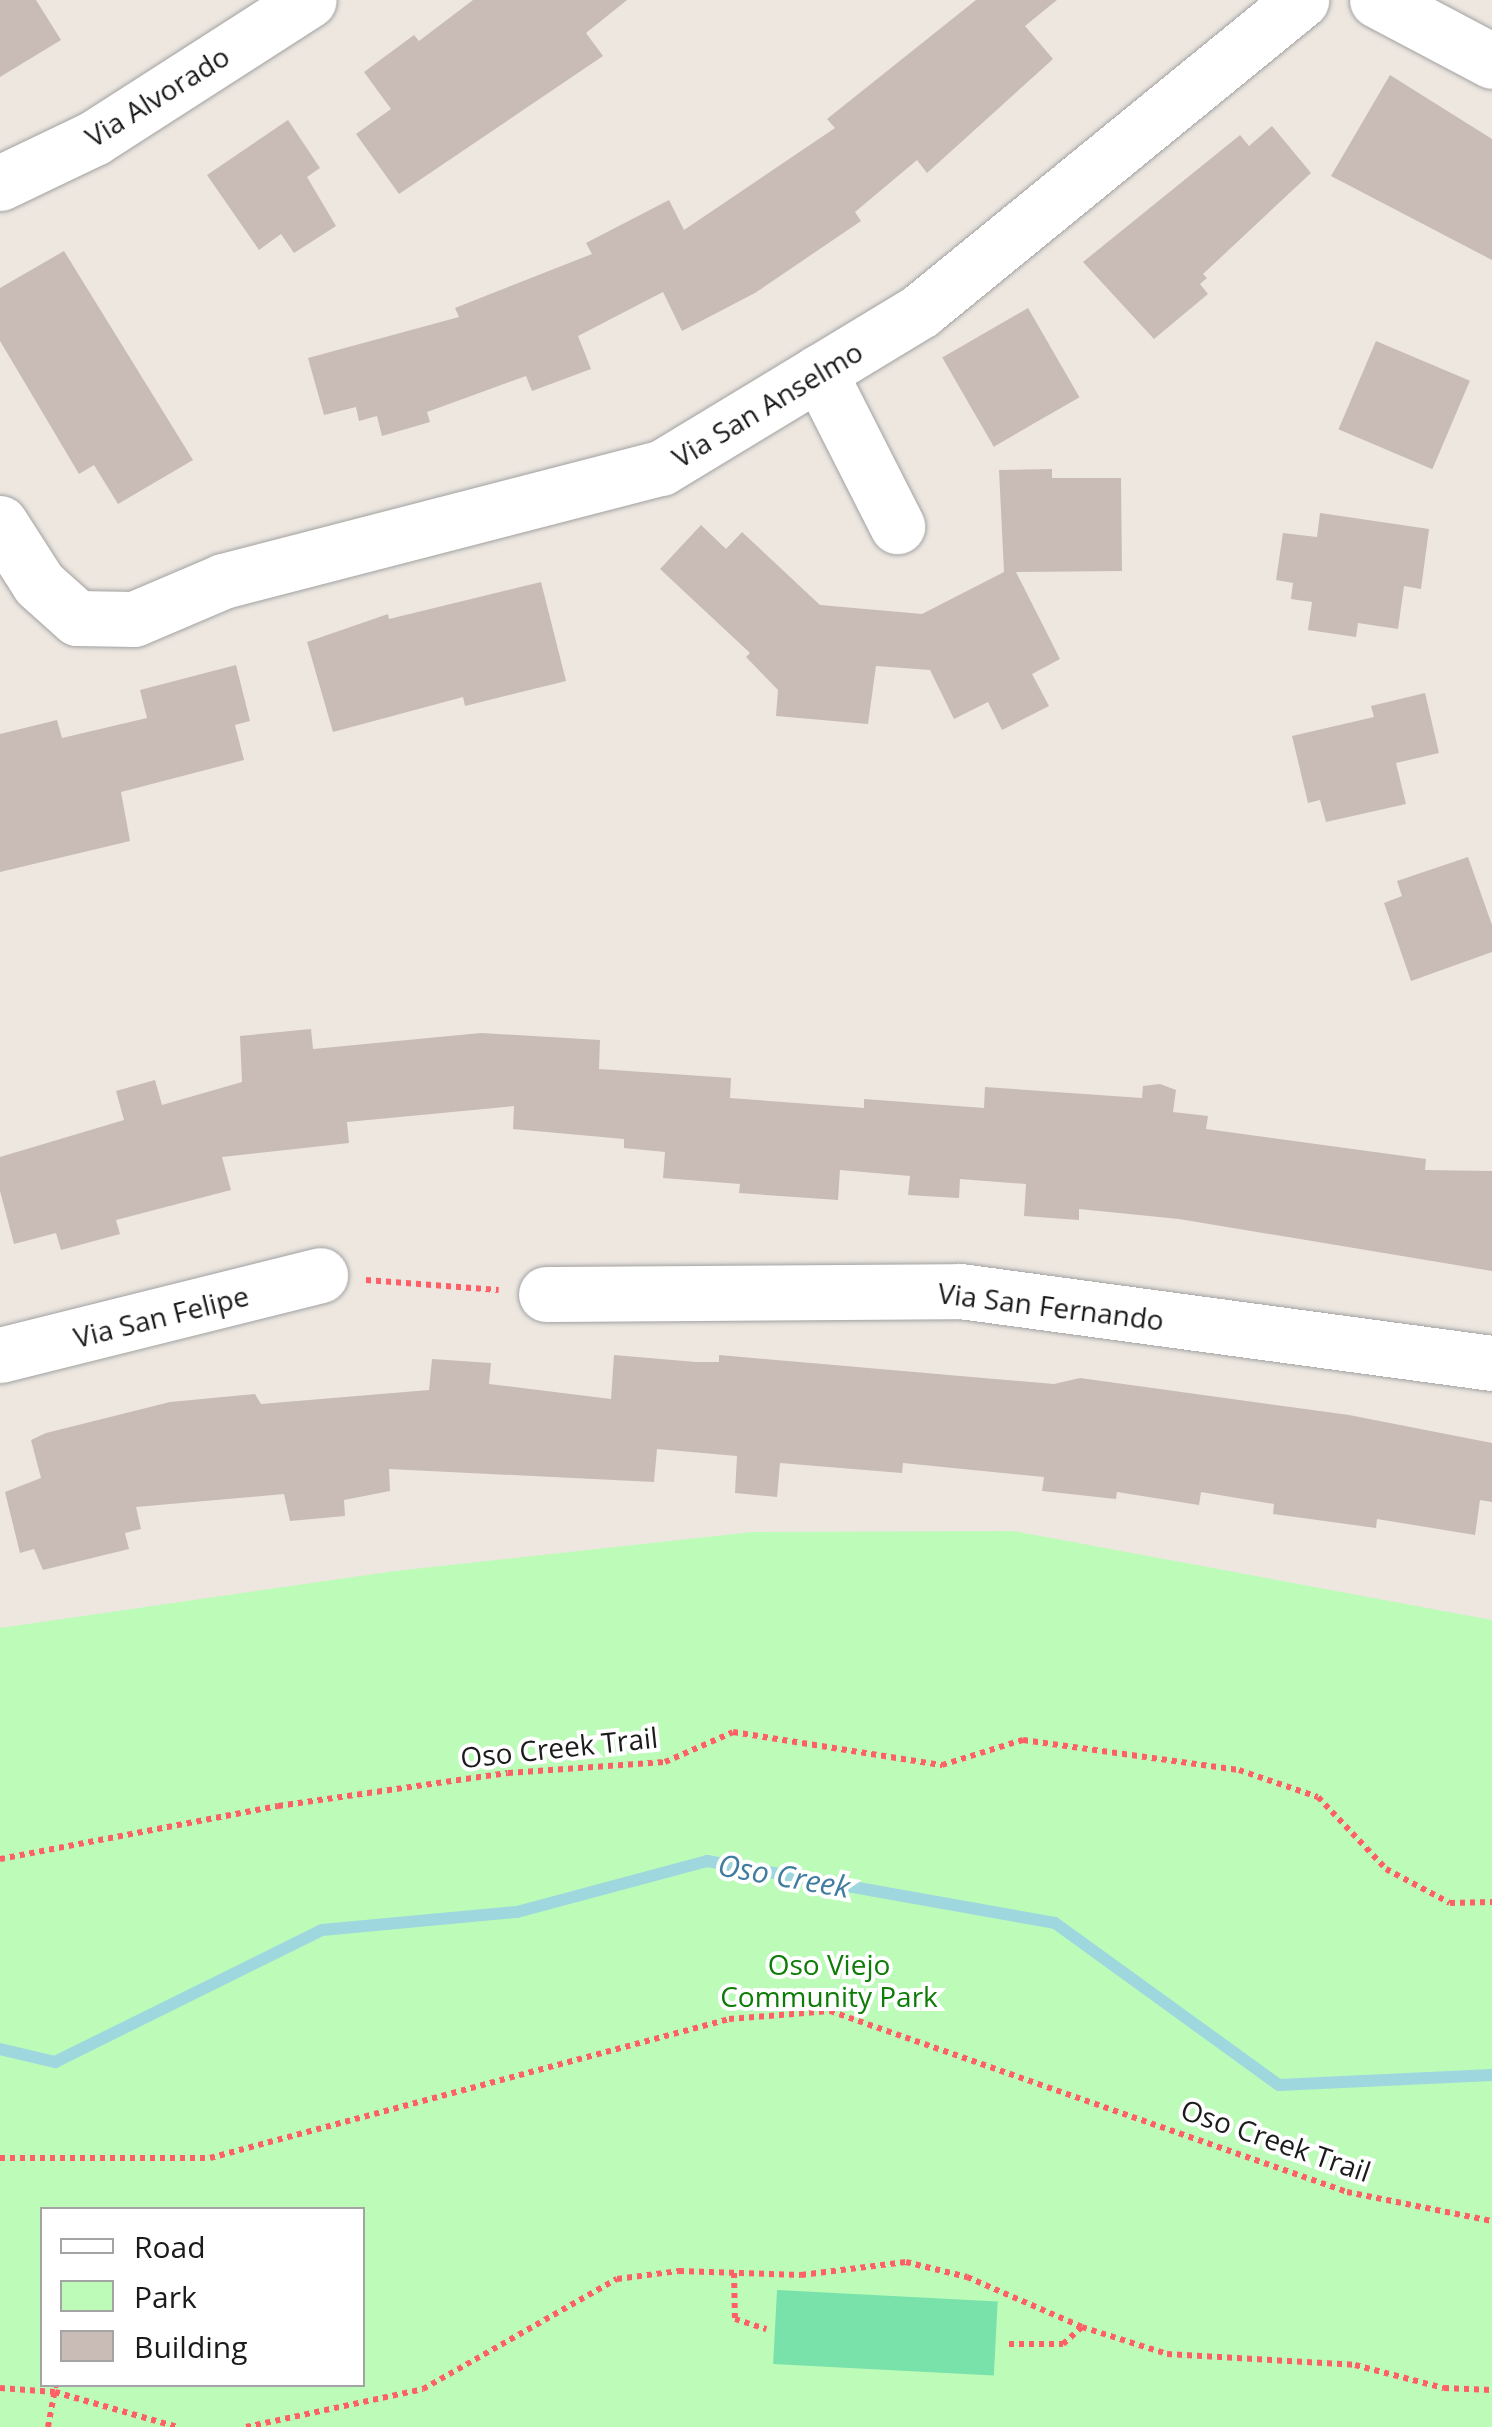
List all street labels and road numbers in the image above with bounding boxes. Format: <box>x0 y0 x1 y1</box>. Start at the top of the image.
street label: Via Alvorado <box>79 39 235 153</box>
street label: Via San Anselmo <box>666 334 868 474</box>
street label: Via San Fernando <box>936 1275 1166 1337</box>
street label: Via San Felipe <box>70 1278 252 1354</box>
street label: Oso Creek Trail <box>459 1720 659 1774</box>
street label: Oso Creek Trail <box>1177 2092 1375 2188</box>

